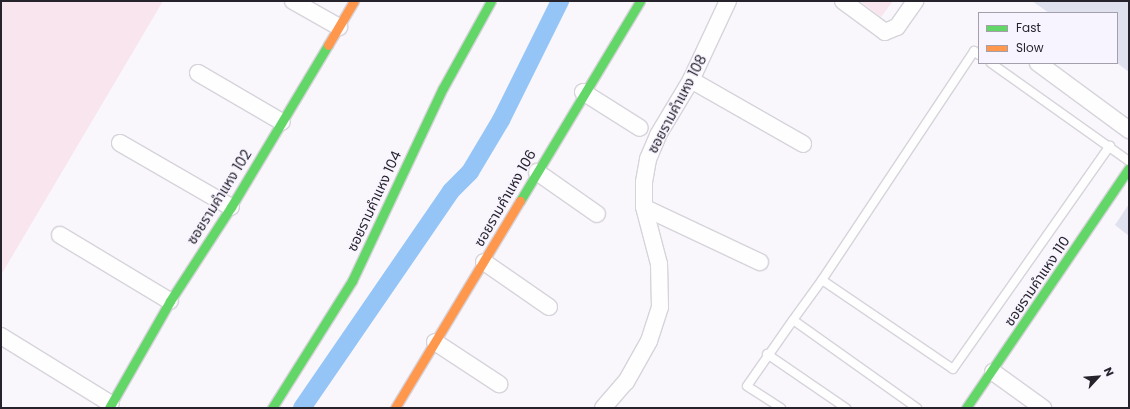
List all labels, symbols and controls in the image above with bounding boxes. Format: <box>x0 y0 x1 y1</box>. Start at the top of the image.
legend <box>978 12 1118 64</box>
text: Fast <box>1016 19 1041 36</box>
text: Slow <box>1016 39 1044 56</box>
street label: ซอยรามคำแหง 108 <box>644 52 710 156</box>
street label: ซอยรามคําแหง 102 <box>183 147 255 247</box>
street label: ซอยรามคําแหง 106 <box>470 147 540 249</box>
street label: ซอยรามคําแหง 104 <box>343 148 405 254</box>
street label: ซอยรามคำแหง 110 <box>1001 233 1073 329</box>
north arrow <box>1078 357 1118 397</box>
text: N <box>1100 365 1118 379</box>

